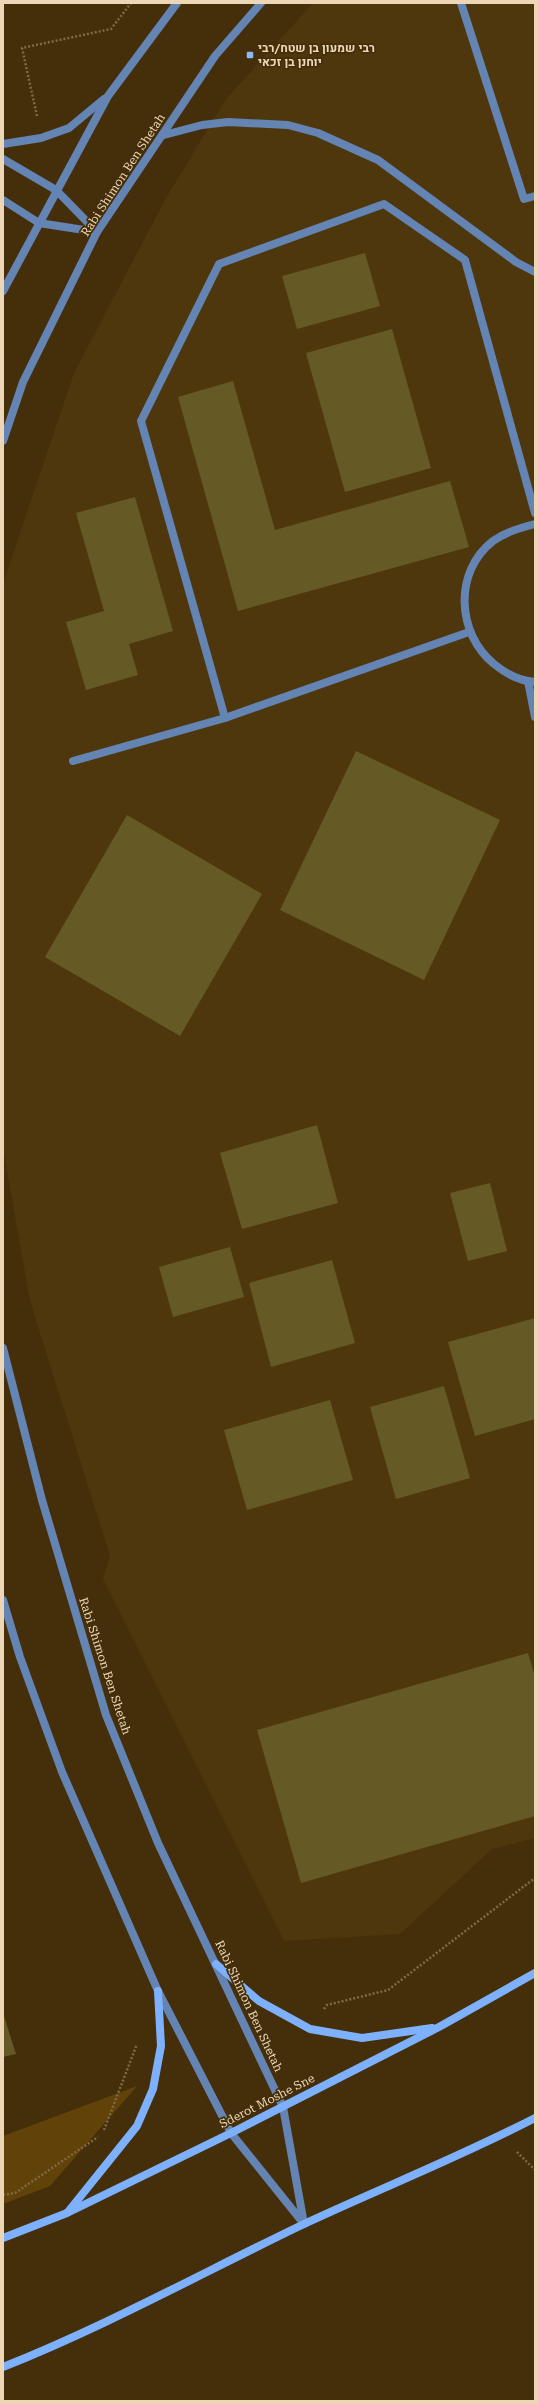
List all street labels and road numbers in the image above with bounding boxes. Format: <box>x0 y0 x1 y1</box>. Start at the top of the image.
street label: Rabi Shimon Ben Shetah <box>78 111 168 239</box>
street label: Rabi Shimon Ben Shetah <box>76 1596 134 1737</box>
street label: Rabi Shimon Ben Shetah <box>212 1938 286 2074</box>
street label: Sderot Moshe Sne <box>217 2071 317 2131</box>

